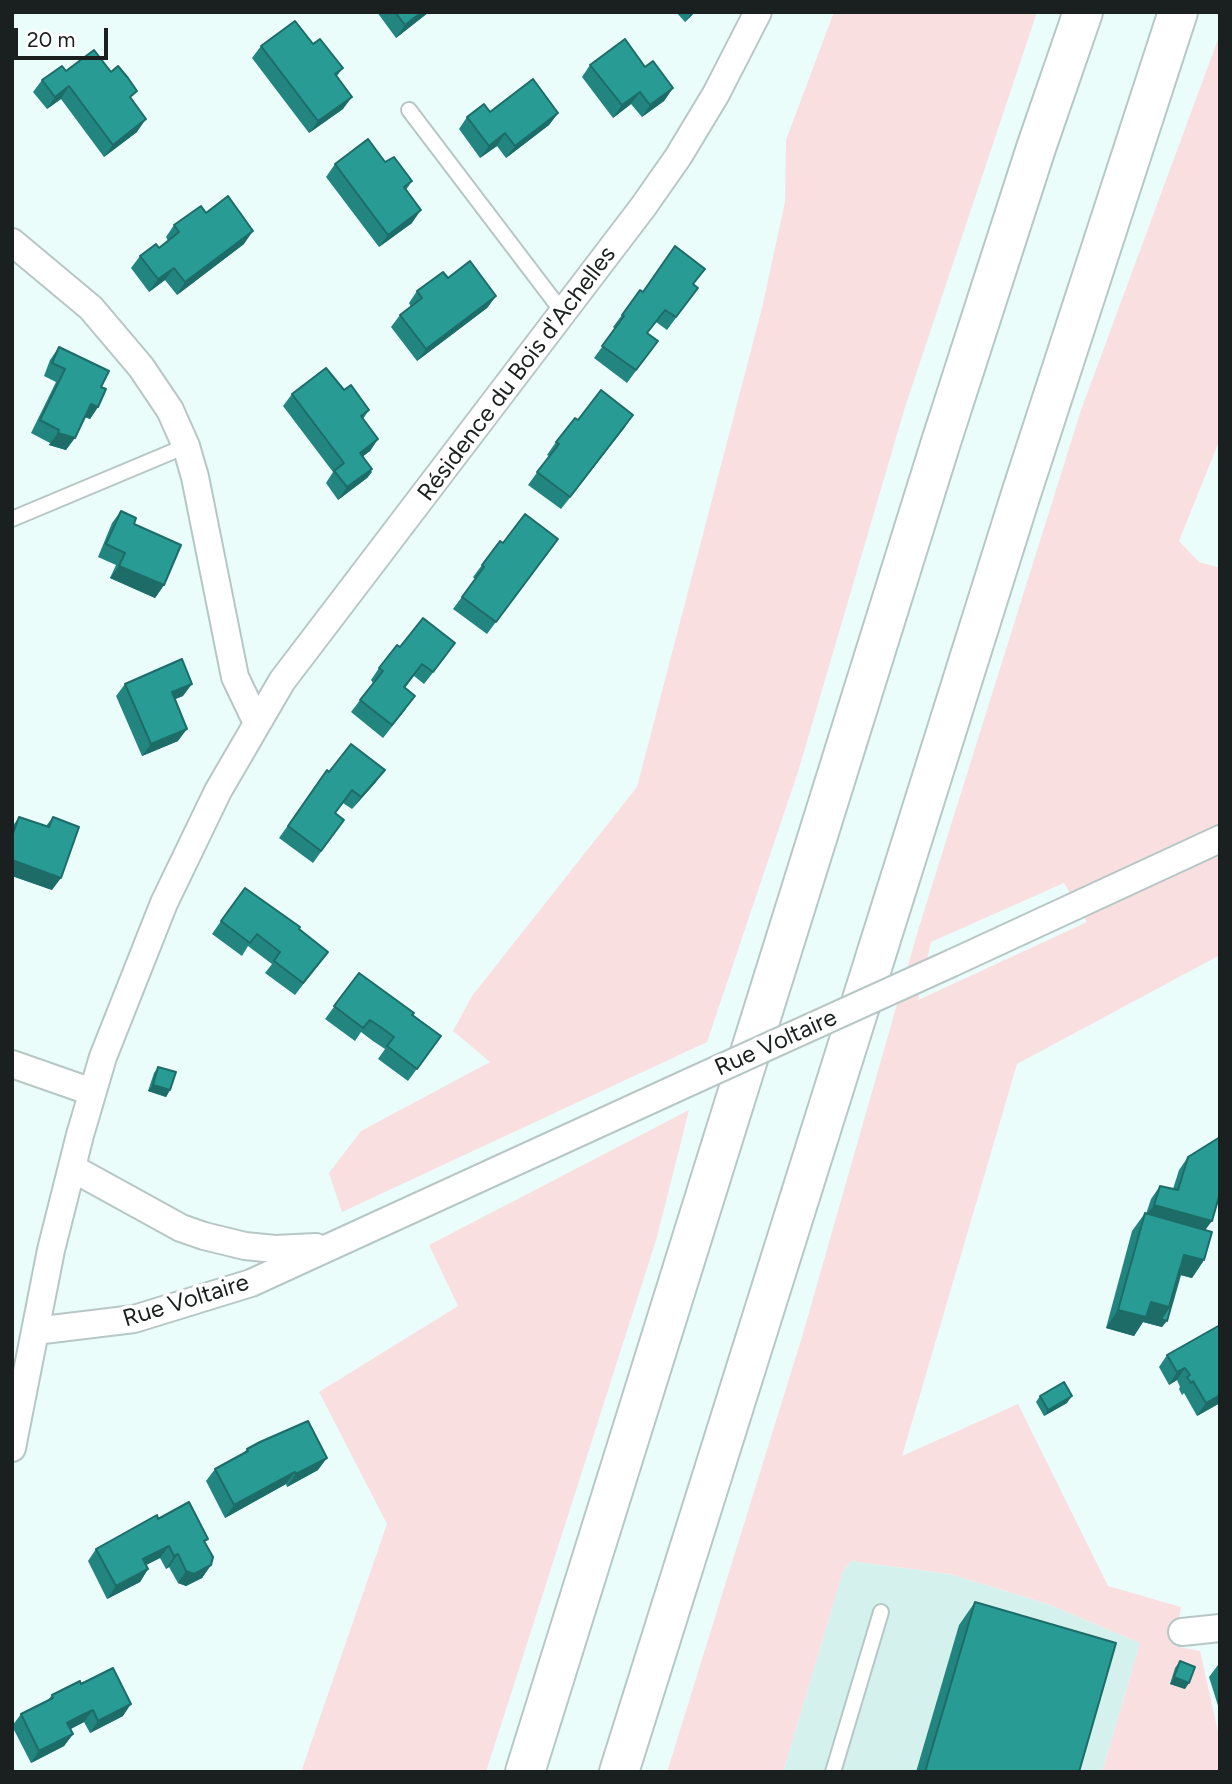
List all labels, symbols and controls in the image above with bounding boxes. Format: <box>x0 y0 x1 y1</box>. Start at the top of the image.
scale bar <box>18 14 112 58</box>
text: 20 m <box>27 27 75 52</box>
street label: Résidence du Bois d'Achelles <box>412 241 622 507</box>
street label: Rue Voltaire <box>711 1003 841 1083</box>
street label: Rue Voltaire <box>119 1268 253 1334</box>

